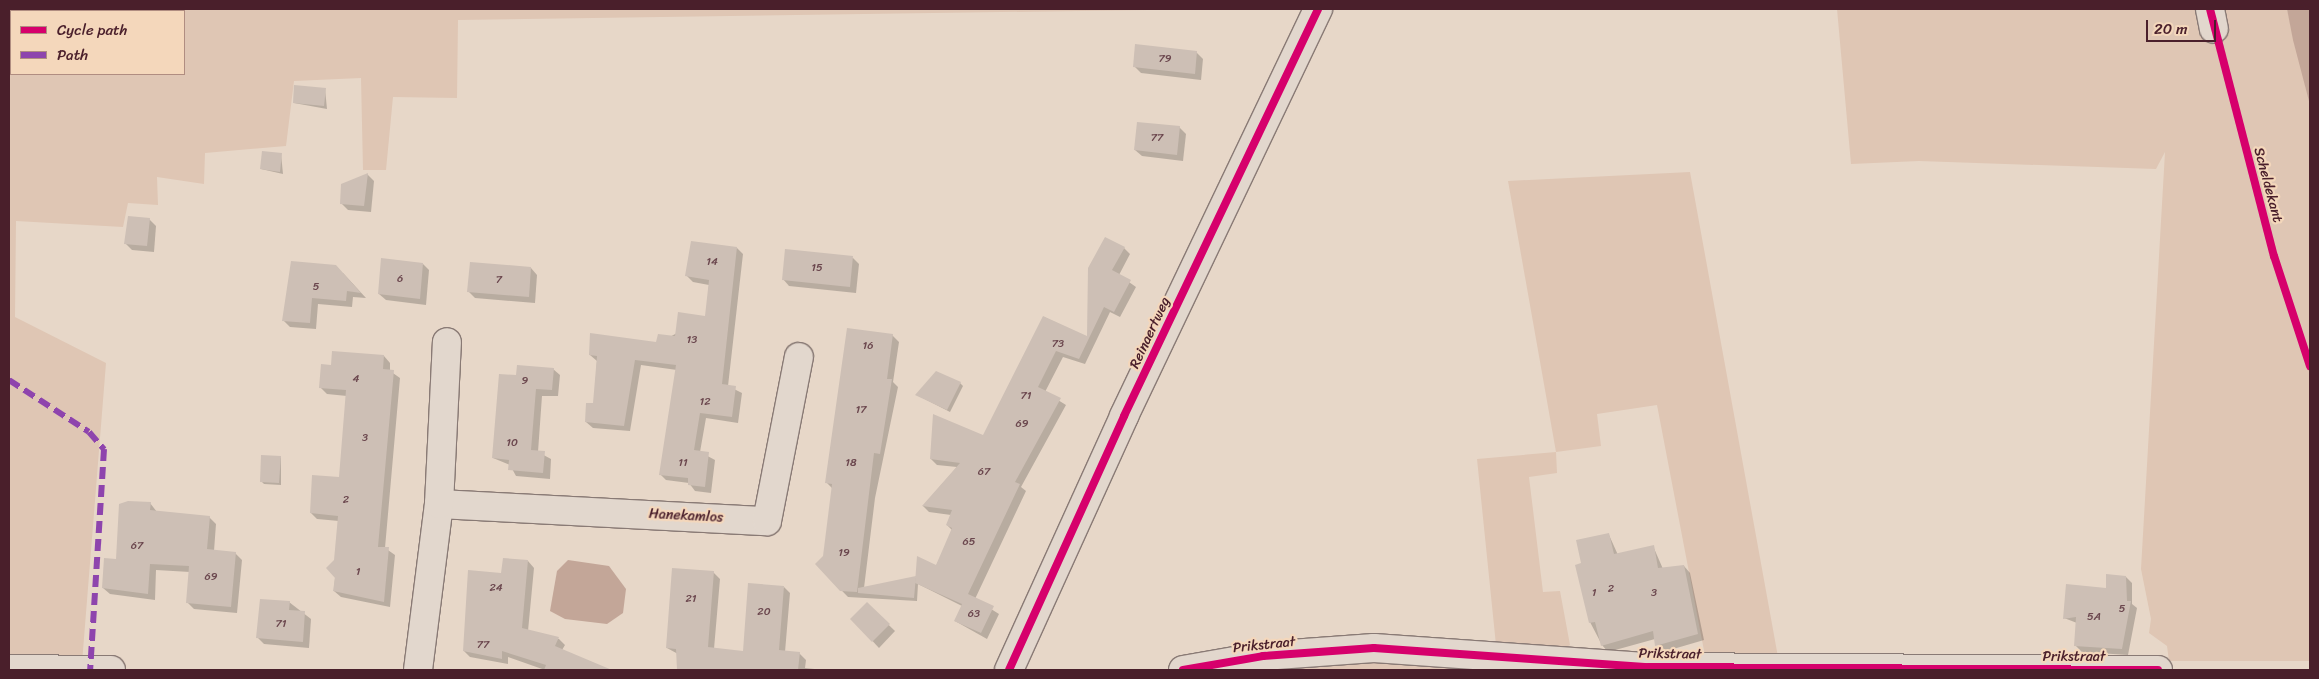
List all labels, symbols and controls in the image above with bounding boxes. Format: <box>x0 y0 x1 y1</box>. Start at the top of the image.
legend <box>10 10 185 75</box>
scale bar <box>2149 10 2219 42</box>
text: 20 m <box>2154 16 2188 42</box>
text: Cycle path <box>57 17 127 43</box>
text: Path <box>57 42 88 68</box>
house number: 79 <box>1158 52 1172 66</box>
house number: 77 <box>1151 131 1163 145</box>
street label: Scheldekant <box>2250 146 2286 224</box>
house number: 14 <box>706 255 718 269</box>
house number: 15 <box>811 261 823 275</box>
house number: 6 <box>397 272 403 286</box>
house number: 7 <box>496 273 502 287</box>
house number: 5 <box>313 280 319 294</box>
street label: Reinaertweg <box>1126 295 1174 371</box>
house number: 13 <box>687 333 697 347</box>
house number: 73 <box>1052 337 1064 351</box>
house number: 16 <box>863 339 873 353</box>
house number: 4 <box>353 372 359 386</box>
house number: 9 <box>522 374 528 388</box>
house number: 71 <box>1021 389 1031 403</box>
house number: 12 <box>699 395 711 409</box>
house number: 17 <box>856 403 866 417</box>
house number: 69 <box>1015 417 1029 431</box>
house number: 3 <box>362 431 368 445</box>
house number: 10 <box>506 436 518 450</box>
house number: 11 <box>678 456 688 470</box>
house number: 18 <box>845 456 857 470</box>
house number: 67 <box>978 465 990 479</box>
house number: 2 <box>343 493 349 507</box>
street label: Hanekamlos <box>648 506 724 526</box>
house number: 65 <box>963 535 975 549</box>
house number: 67 <box>131 539 143 553</box>
house number: 19 <box>838 546 850 560</box>
house number: 1 <box>356 565 360 579</box>
house number: 69 <box>204 570 218 584</box>
house number: 24 <box>489 581 503 595</box>
house number: 2 <box>1608 582 1614 596</box>
house number: 1 <box>1592 586 1596 600</box>
house number: 3 <box>1651 586 1657 600</box>
house number: 21 <box>685 592 697 606</box>
house number: 5 <box>2119 602 2125 616</box>
house number: 20 <box>757 605 771 619</box>
house number: 63 <box>968 607 980 621</box>
house number: 5A <box>2087 610 2101 624</box>
house number: 71 <box>276 617 286 631</box>
street label: Prikstraat <box>1232 633 1296 657</box>
house number: 77 <box>477 638 489 652</box>
street label: Prikstraat <box>1638 645 1702 663</box>
street label: Prikstraat <box>2043 649 2105 665</box>

